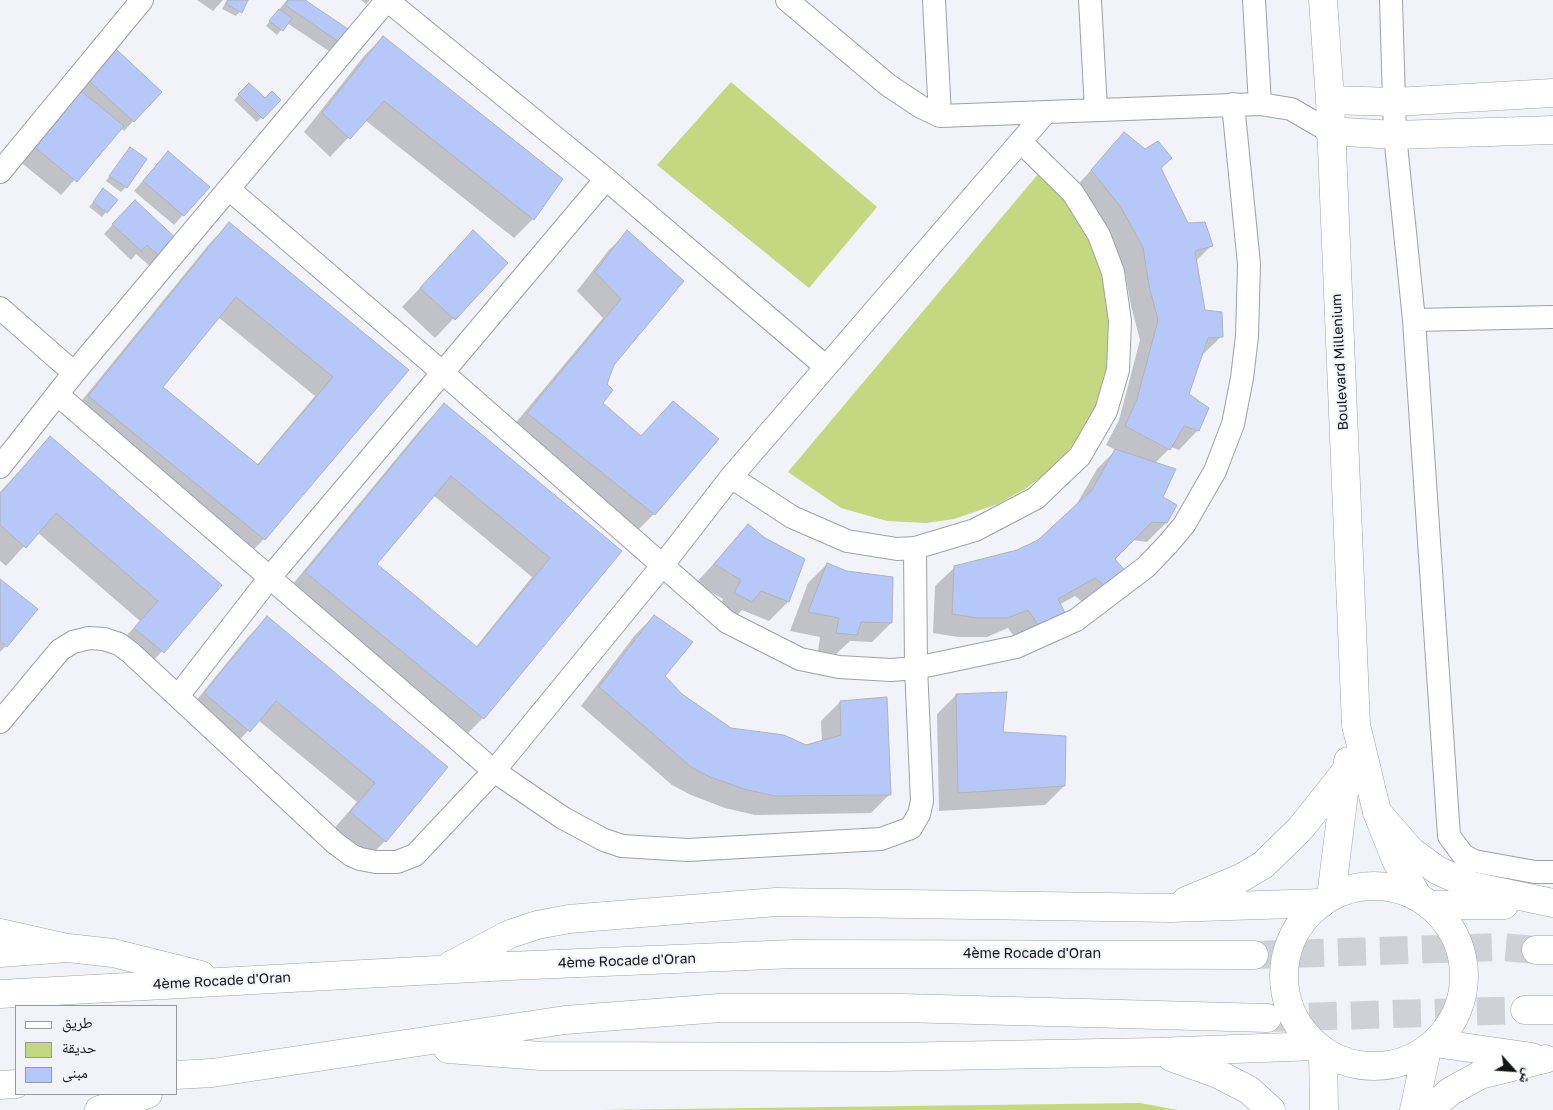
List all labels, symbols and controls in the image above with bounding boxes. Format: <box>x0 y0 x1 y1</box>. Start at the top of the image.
street label: Boulevard Millenium <box>1328 293 1352 431</box>
street label: 4ème Rocade d'Oran <box>963 946 1101 962</box>
street label: 4ème Rocade d'Oran <box>558 950 696 972</box>
street label: 4ème Rocade d'Oran <box>153 969 291 993</box>
legend <box>15 1005 178 1095</box>
text: طريق <box>62 1013 93 1031</box>
text: حديقة <box>62 1038 96 1056</box>
north arrow <box>1488 1045 1538 1095</box>
text: مبنى <box>62 1063 88 1081</box>
text: ش <box>1516 1066 1538 1087</box>

